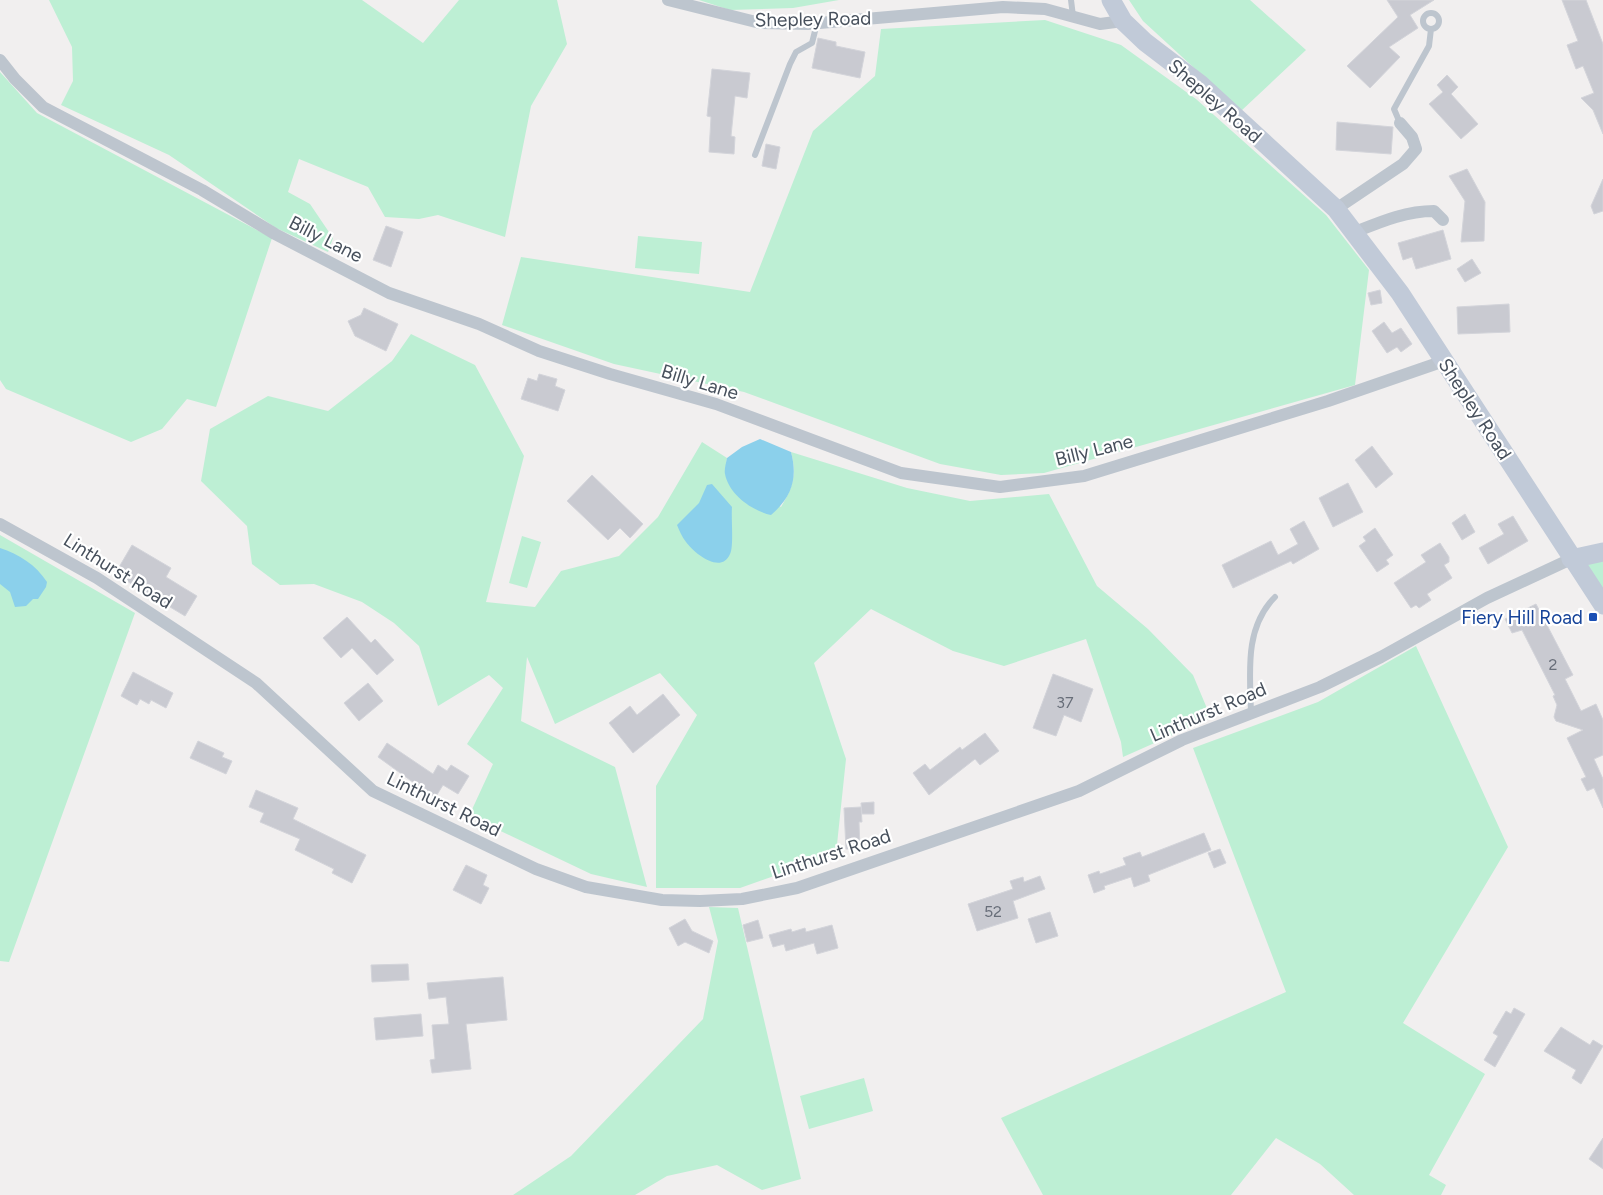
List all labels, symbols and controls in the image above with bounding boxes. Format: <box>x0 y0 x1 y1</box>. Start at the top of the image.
street label: Shepley Road <box>755 6 871 32</box>
street label: Shepley Road <box>1163 54 1267 148</box>
street label: Billy Lane <box>285 211 367 267</box>
street label: Shepley Road <box>1434 354 1516 464</box>
street label: Billy Lane <box>659 359 741 405</box>
street label: Billy Lane <box>1053 429 1135 471</box>
street label: Linthurst Road <box>59 528 177 614</box>
place label: Fiery Hill Road <box>1461 606 1583 629</box>
marker: Fiery Hill Road <box>1587 611 1599 623</box>
house number: 2 <box>1549 655 1557 674</box>
street label: Linthurst Road <box>1146 677 1270 747</box>
house number: 37 <box>1056 693 1074 712</box>
street label: Linthurst Road <box>383 766 505 842</box>
street label: Linthurst Road <box>768 824 894 884</box>
house number: 52 <box>984 902 1002 921</box>

